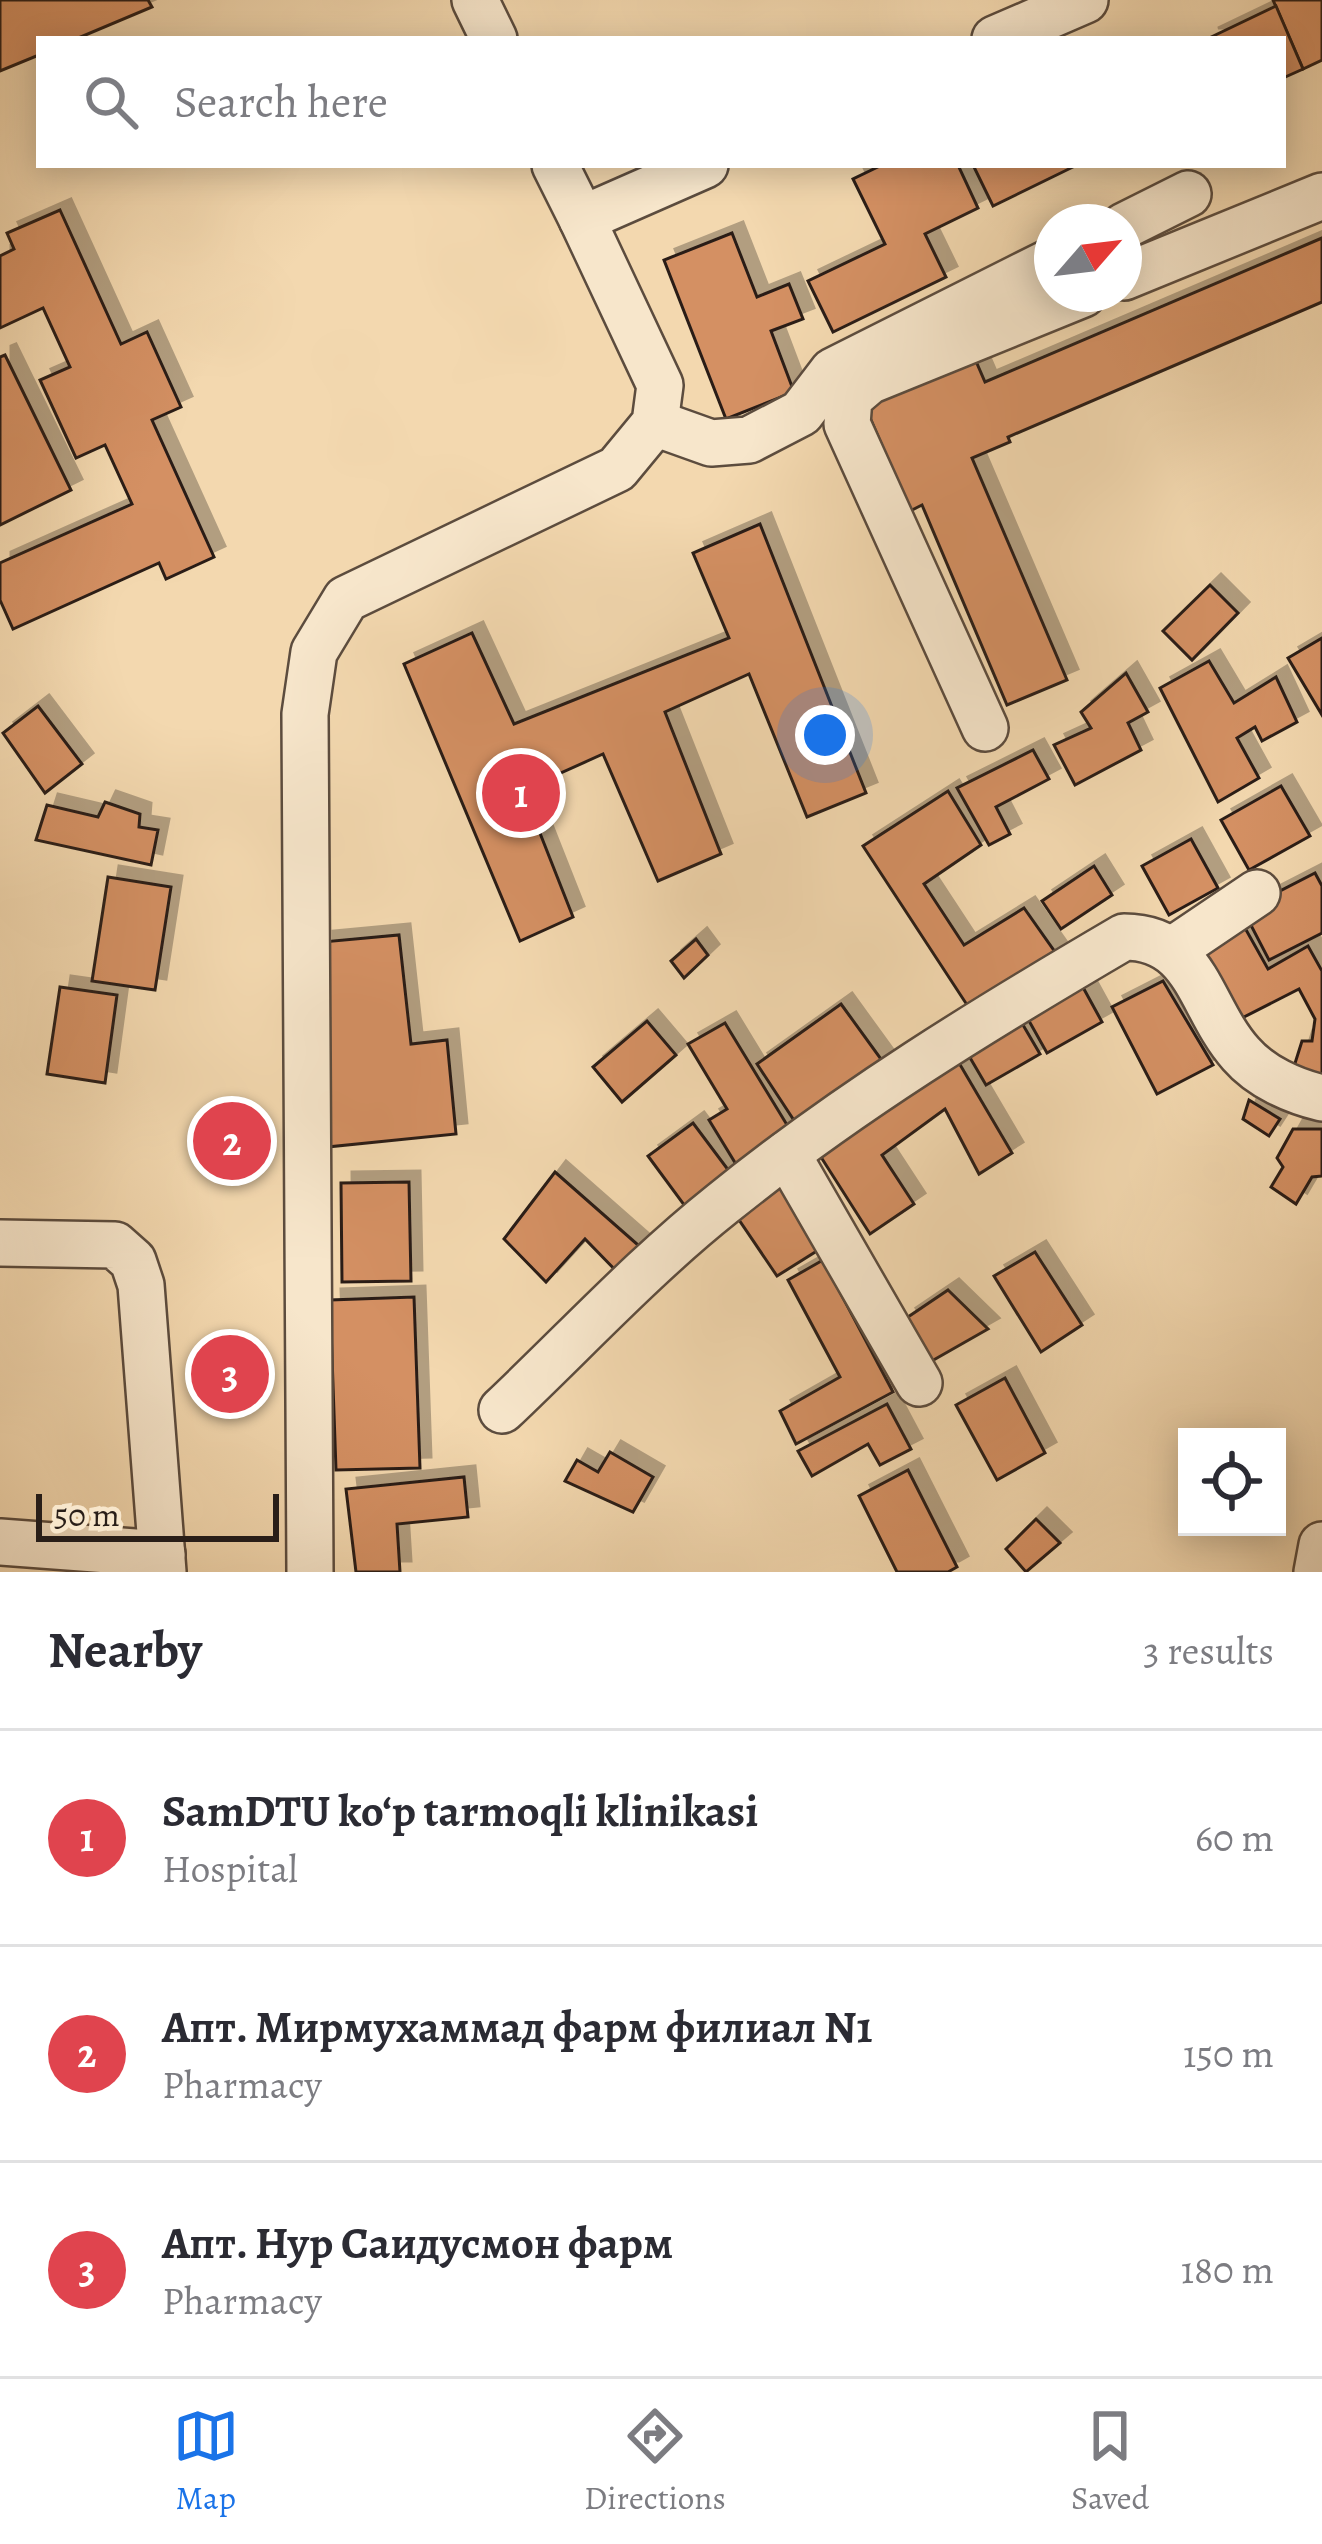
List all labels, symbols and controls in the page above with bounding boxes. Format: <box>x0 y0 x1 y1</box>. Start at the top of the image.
search box <box>36 36 1286 168</box>
icon: search <box>78 69 144 135</box>
text: Search here <box>174 71 388 133</box>
north arrow <box>1034 204 1142 312</box>
your location <box>795 705 855 765</box>
pin: 1 <box>482 748 560 838</box>
pin: 2 <box>193 1096 271 1186</box>
pin: 3 <box>191 1329 269 1419</box>
map controls <box>1178 1428 1286 1536</box>
button: locate <box>1178 1428 1286 1536</box>
scale bar <box>36 1488 279 1541</box>
text: 50 m <box>54 1492 120 1537</box>
text: Nearby <box>48 1615 202 1685</box>
text: 3 results <box>1143 1624 1274 1677</box>
text: SamDTU ko‘p tarmoqli klinikasi <box>162 1780 758 1842</box>
text: 1 <box>80 1811 94 1864</box>
text: 60 m <box>1195 1811 1274 1864</box>
text: Hospital <box>162 1842 298 1895</box>
text: Апт. Мирмухаммад фарм филиал N1 <box>162 1996 873 2058</box>
text: 2 <box>78 2027 96 2080</box>
text: 150 m <box>1183 2027 1274 2080</box>
text: Pharmacy <box>162 2058 322 2111</box>
text: Апт. Нур Саидусмон фарм <box>162 2212 673 2274</box>
text: 3 <box>79 2243 95 2296</box>
text: 180 m <box>1181 2243 1274 2296</box>
text: Pharmacy <box>162 2274 322 2327</box>
tab: Map <box>173 2403 239 2520</box>
tab: Directions <box>584 2403 726 2520</box>
tab: Saved <box>1071 2403 1149 2520</box>

